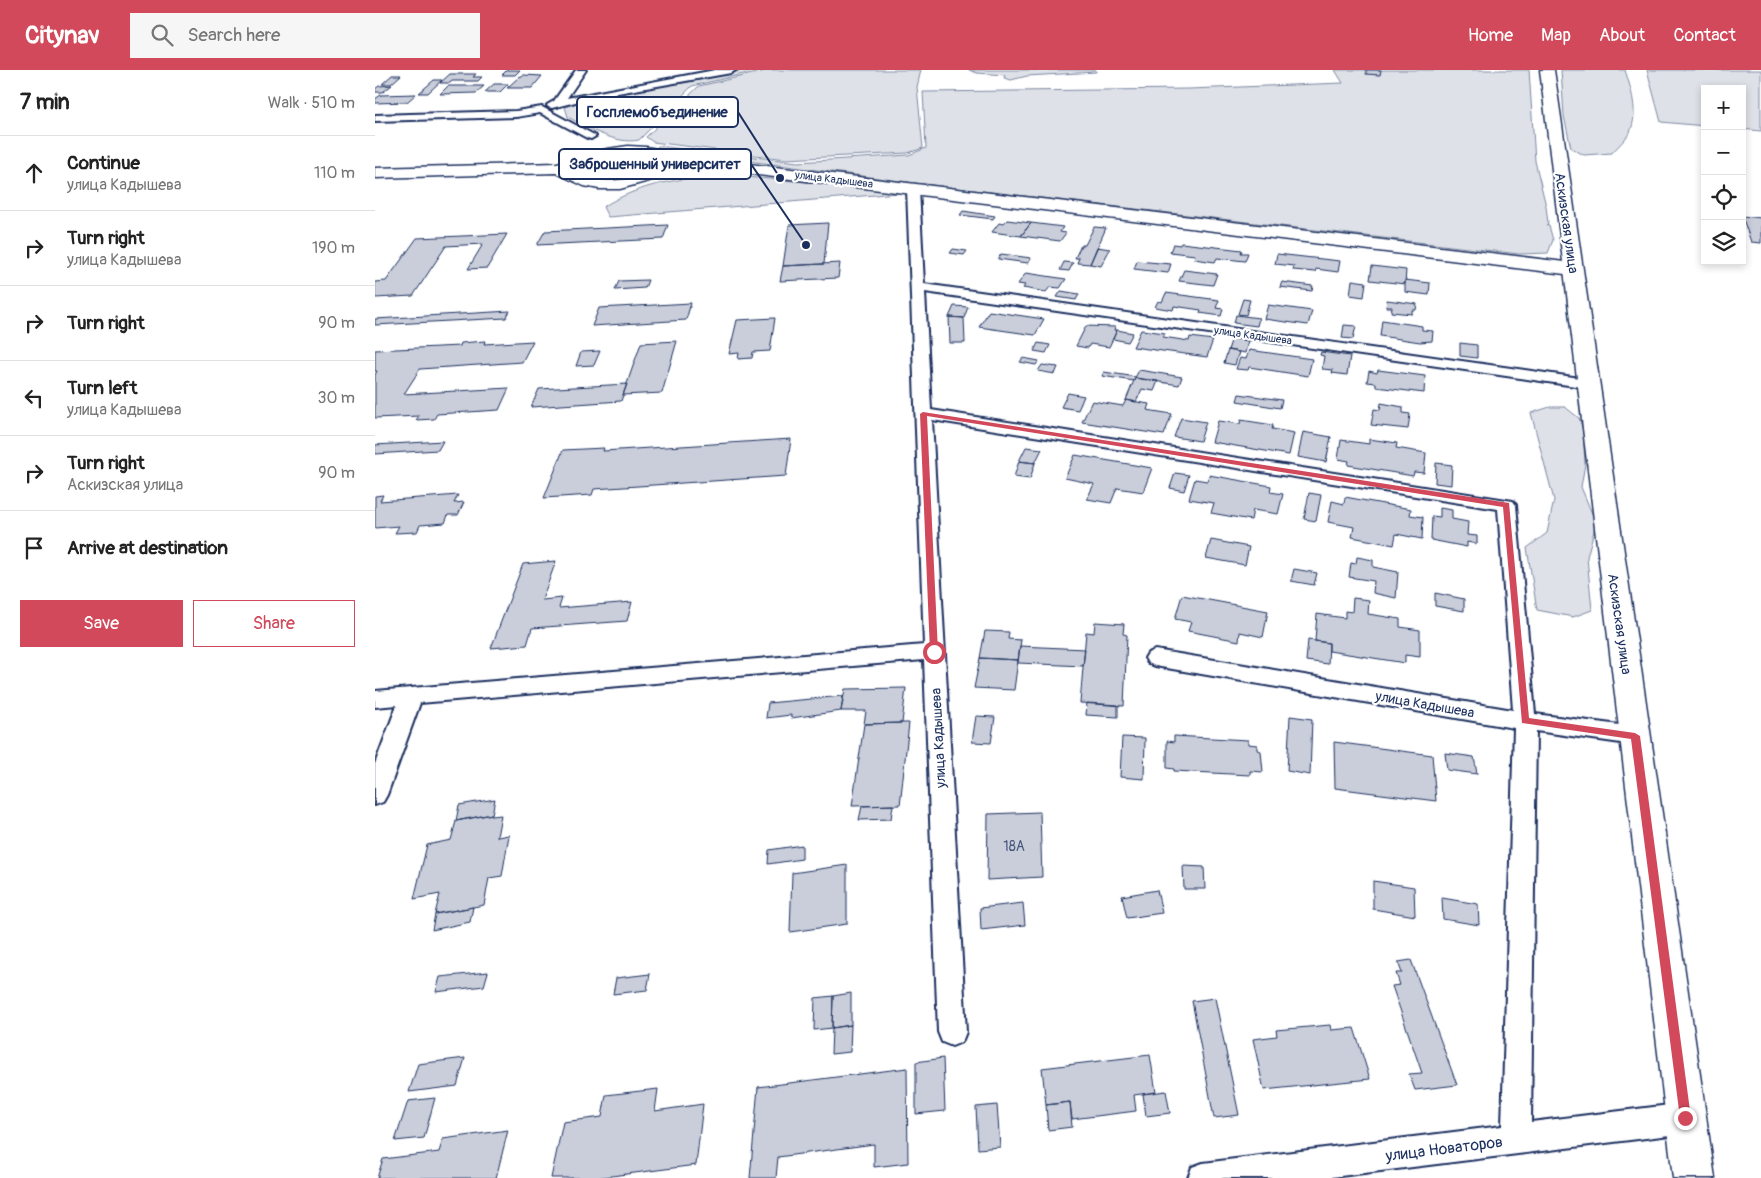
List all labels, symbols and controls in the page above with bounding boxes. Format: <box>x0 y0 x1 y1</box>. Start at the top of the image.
search box <box>130 13 480 58</box>
text: Citynav <box>25 21 100 50</box>
icon: search <box>148 21 176 49</box>
text: Search here <box>188 23 280 47</box>
text: Home <box>1468 24 1513 47</box>
text: Map <box>1541 24 1571 47</box>
text: About <box>1599 24 1645 47</box>
text: Contact <box>1673 24 1736 47</box>
map controls <box>1701 85 1746 265</box>
button: + <box>1701 85 1746 130</box>
text: 7 min <box>20 89 70 116</box>
text: Walk · 510 m <box>268 93 355 113</box>
callout: Госплемобъединение <box>577 97 738 127</box>
text: Госплемобъединение <box>586 103 728 122</box>
button: − <box>1701 130 1746 175</box>
callout: Заброшенный университет <box>559 149 751 179</box>
text: Continue <box>67 151 140 175</box>
text: Заброшенный университет <box>569 155 741 174</box>
icon: ahead <box>20 159 48 187</box>
text: 110 m <box>314 163 355 183</box>
street label: улица Кадышева <box>793 168 874 191</box>
street label: Аскизская улица <box>1551 172 1582 275</box>
text: улица Кадышева <box>67 175 181 195</box>
button: locate <box>1701 175 1746 220</box>
button: layers <box>1701 220 1746 265</box>
text: Turn right <box>67 226 145 250</box>
icon: right <box>20 234 48 262</box>
text: 190 m <box>312 238 355 258</box>
text: улица Кадышева <box>67 250 181 270</box>
icon: right <box>20 309 48 337</box>
text: Turn right <box>67 311 145 335</box>
text: 90 m <box>318 313 355 333</box>
street label: улица Кадышева <box>1212 323 1293 347</box>
text: Turn left <box>67 376 137 400</box>
icon: left <box>20 384 48 412</box>
text: 30 m <box>317 388 355 408</box>
text: улица Кадышева <box>67 400 181 420</box>
text: Turn right <box>67 451 145 475</box>
icon: right <box>20 459 48 487</box>
text: 90 m <box>318 463 355 483</box>
text: Аскизская улица <box>67 475 183 495</box>
icon: arrive <box>20 534 48 562</box>
text: Arrive at destination <box>67 536 228 560</box>
street label: Аскизская улица <box>1604 573 1635 676</box>
button: Save <box>20 600 183 647</box>
button: Share <box>193 600 355 647</box>
route start <box>923 641 946 664</box>
street label: улица Кадышева <box>1373 687 1476 722</box>
street label: улица Кадышева <box>927 688 950 789</box>
house number: 18А <box>1003 838 1025 855</box>
route end <box>1674 1107 1697 1130</box>
street label: улица Новаторов <box>1383 1132 1504 1166</box>

